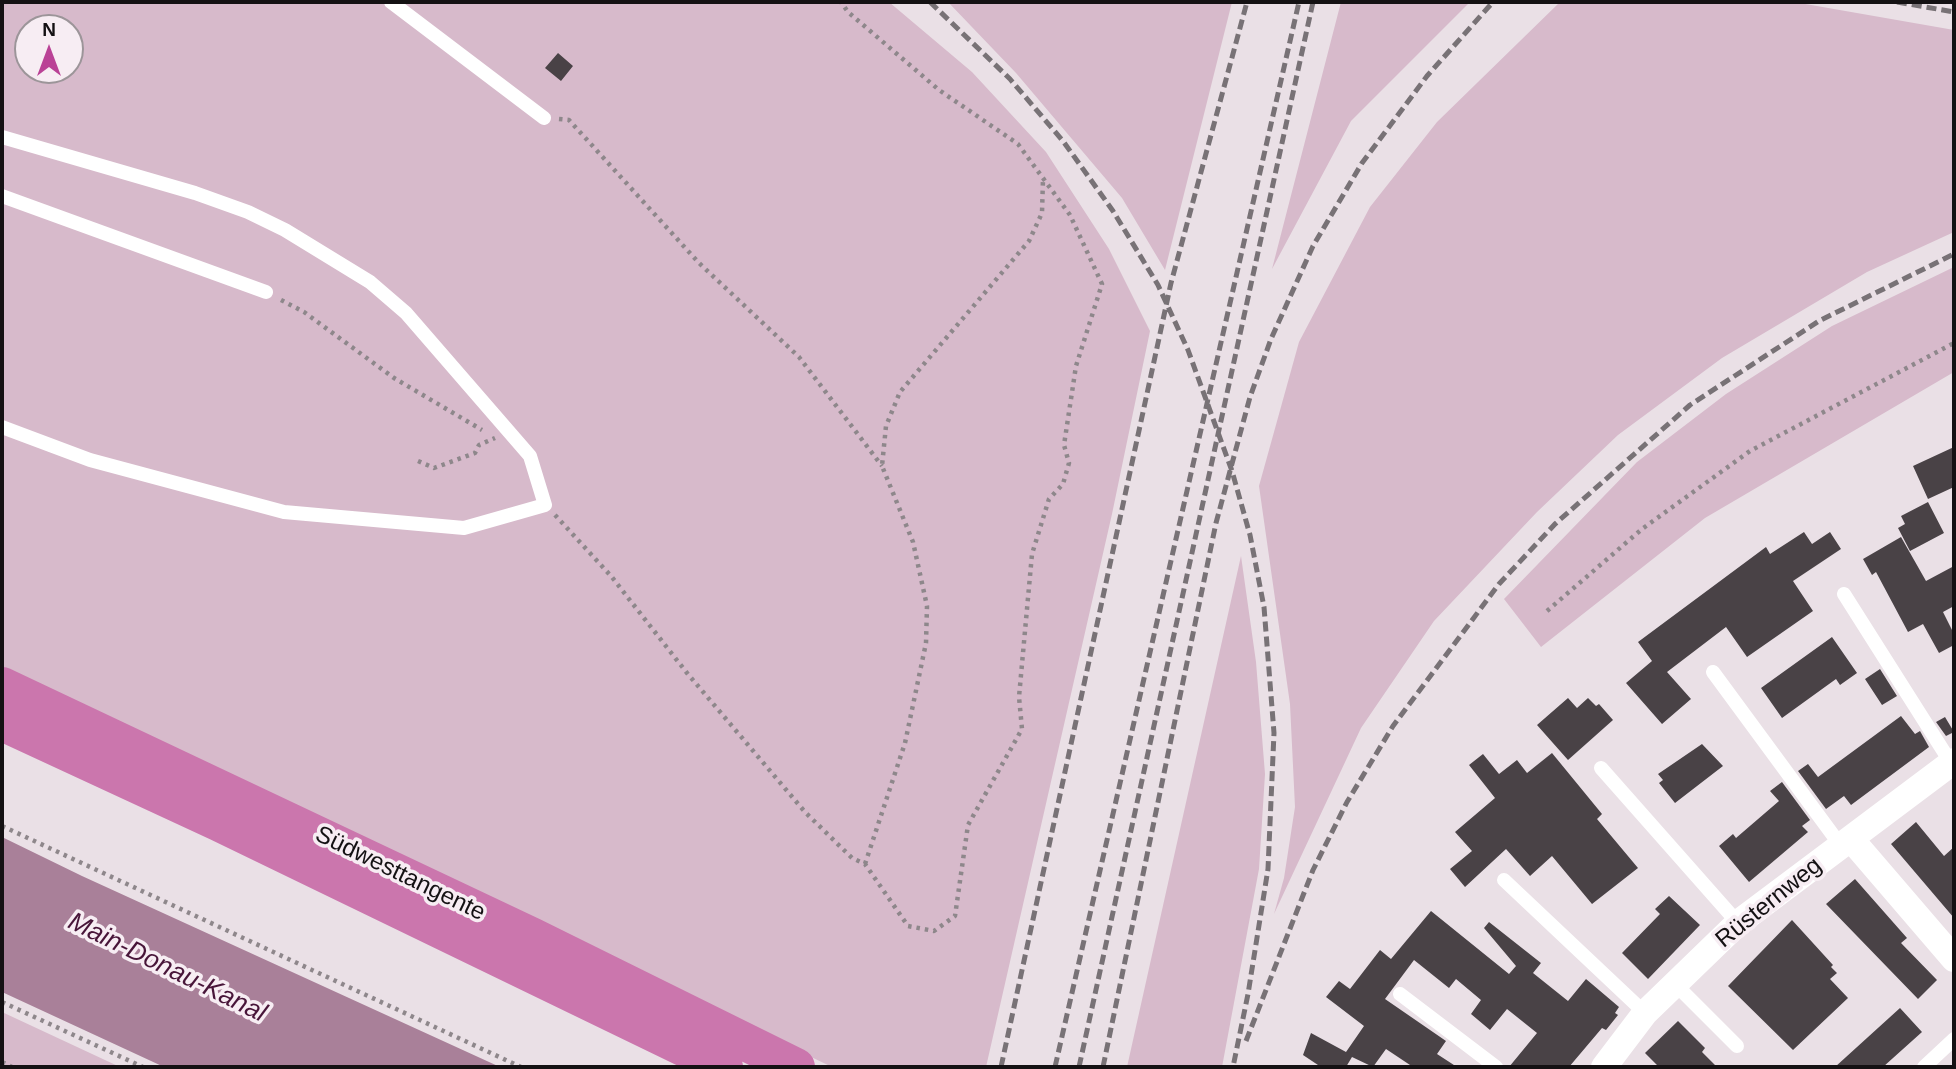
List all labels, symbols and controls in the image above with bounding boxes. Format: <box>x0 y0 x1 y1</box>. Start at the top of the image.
north arrow <box>14 14 84 84</box>
text: N <box>42 19 56 40</box>
street label: Südwesttangente <box>310 820 490 928</box>
street label: Rüsternweg <box>1710 852 1828 954</box>
water label: Main-Donau-Kanal <box>63 906 271 1030</box>

